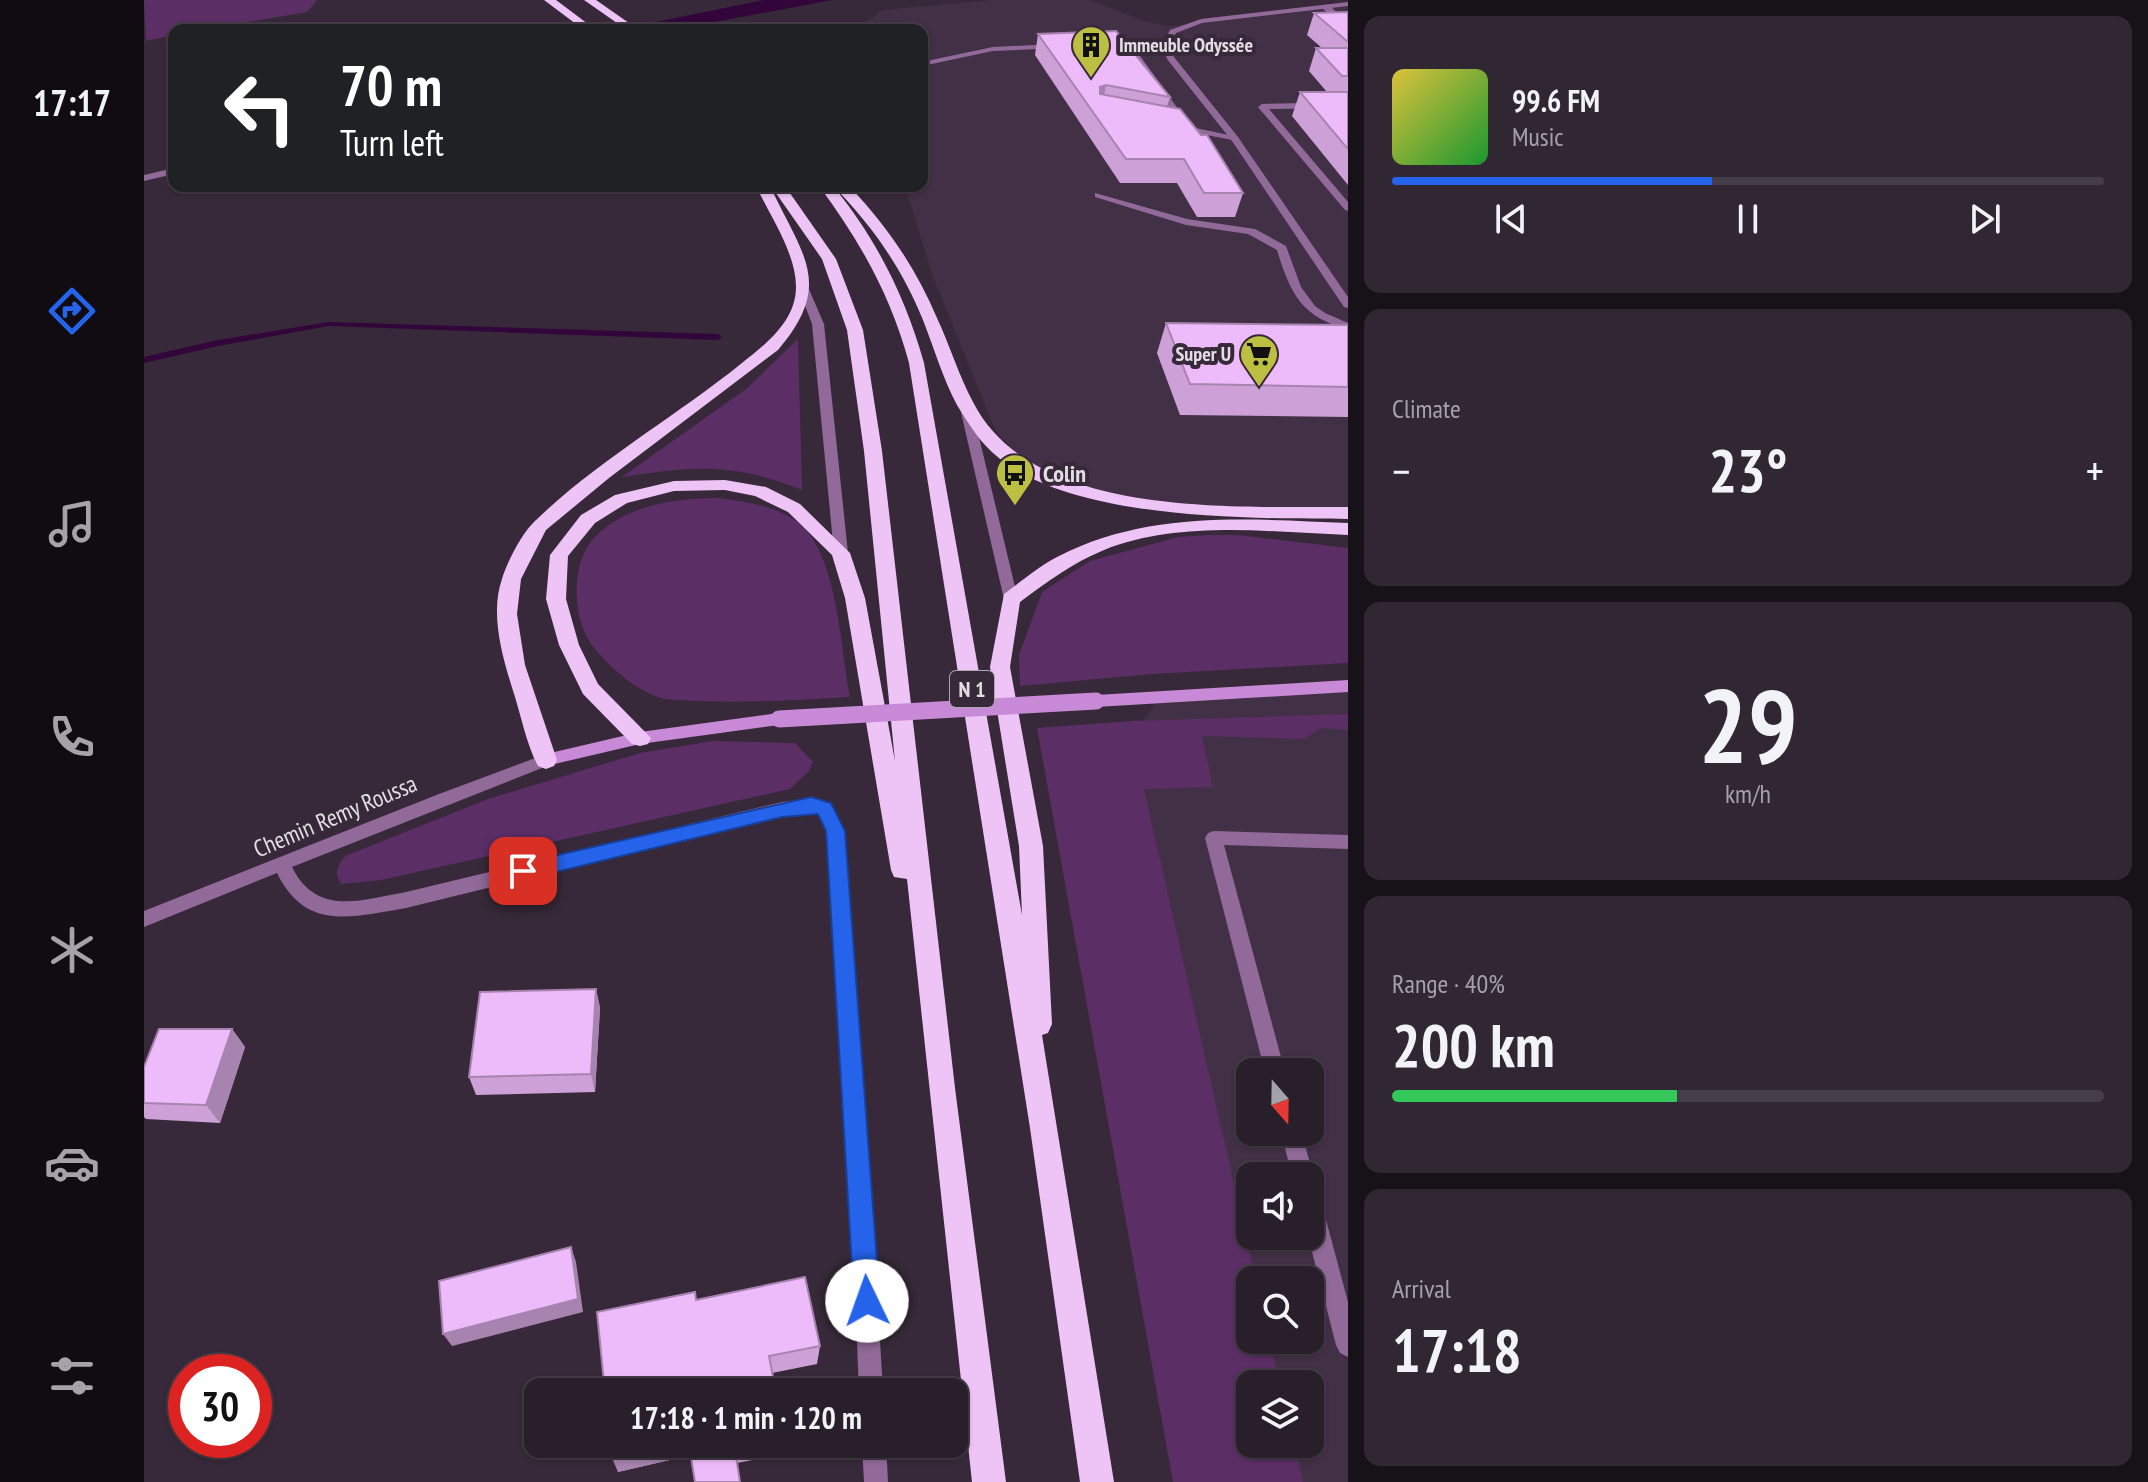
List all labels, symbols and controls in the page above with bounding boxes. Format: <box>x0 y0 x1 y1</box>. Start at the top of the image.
building icon: Immeuble Odyssée <box>1070 24 1112 79</box>
place label: Immeuble Odyssée <box>1119 32 1253 58</box>
text: 70 m <box>340 49 442 121</box>
icon: left <box>208 56 312 160</box>
text: 17:17 <box>33 79 111 126</box>
text: 99.6 FM <box>1512 81 1600 120</box>
text: Turn left <box>340 119 444 166</box>
text: Music <box>1512 120 1564 153</box>
icon: previous <box>1489 197 1533 241</box>
icon: pause <box>1726 197 1770 241</box>
icon: next <box>1963 197 2007 241</box>
icon: directions <box>44 283 100 339</box>
supermarket icon: Super U <box>1238 333 1280 388</box>
place label: Super U <box>1176 341 1231 367</box>
text: Climate <box>1392 392 1461 425</box>
text: 23° <box>1708 431 1788 509</box>
text: − <box>1392 442 1410 499</box>
text: + <box>2086 442 2104 499</box>
bus stop icon: Colin <box>994 452 1036 507</box>
place label: Colin <box>1043 458 1086 489</box>
icon: music <box>44 496 100 552</box>
text: 29 <box>1698 657 1798 792</box>
road number: N 1 <box>950 671 994 707</box>
icon: phone <box>44 709 100 765</box>
street label: Chemin Remy Roussa <box>249 768 421 864</box>
text: km/h <box>1725 777 1771 810</box>
pin <box>489 837 557 905</box>
icon: arrive <box>501 849 545 893</box>
icon: climate <box>44 922 100 978</box>
text: Range · 40% <box>1392 967 1505 1000</box>
text: 200 km <box>1392 1006 1555 1084</box>
north arrow <box>1236 1058 1324 1146</box>
map controls <box>1236 1058 1324 1458</box>
icon: car <box>44 1135 100 1191</box>
button: sound <box>1236 1162 1324 1250</box>
position arrow <box>825 1259 909 1343</box>
button: search <box>1236 1266 1324 1354</box>
text: Arrival <box>1392 1272 1451 1305</box>
text: 17:18 <box>1392 1311 1522 1389</box>
icon: filters <box>44 1348 100 1404</box>
speed limit sign: 30 <box>168 1354 272 1458</box>
button: layers <box>1236 1370 1324 1458</box>
text: 17:18 · 1 min · 120 m <box>630 1398 862 1437</box>

